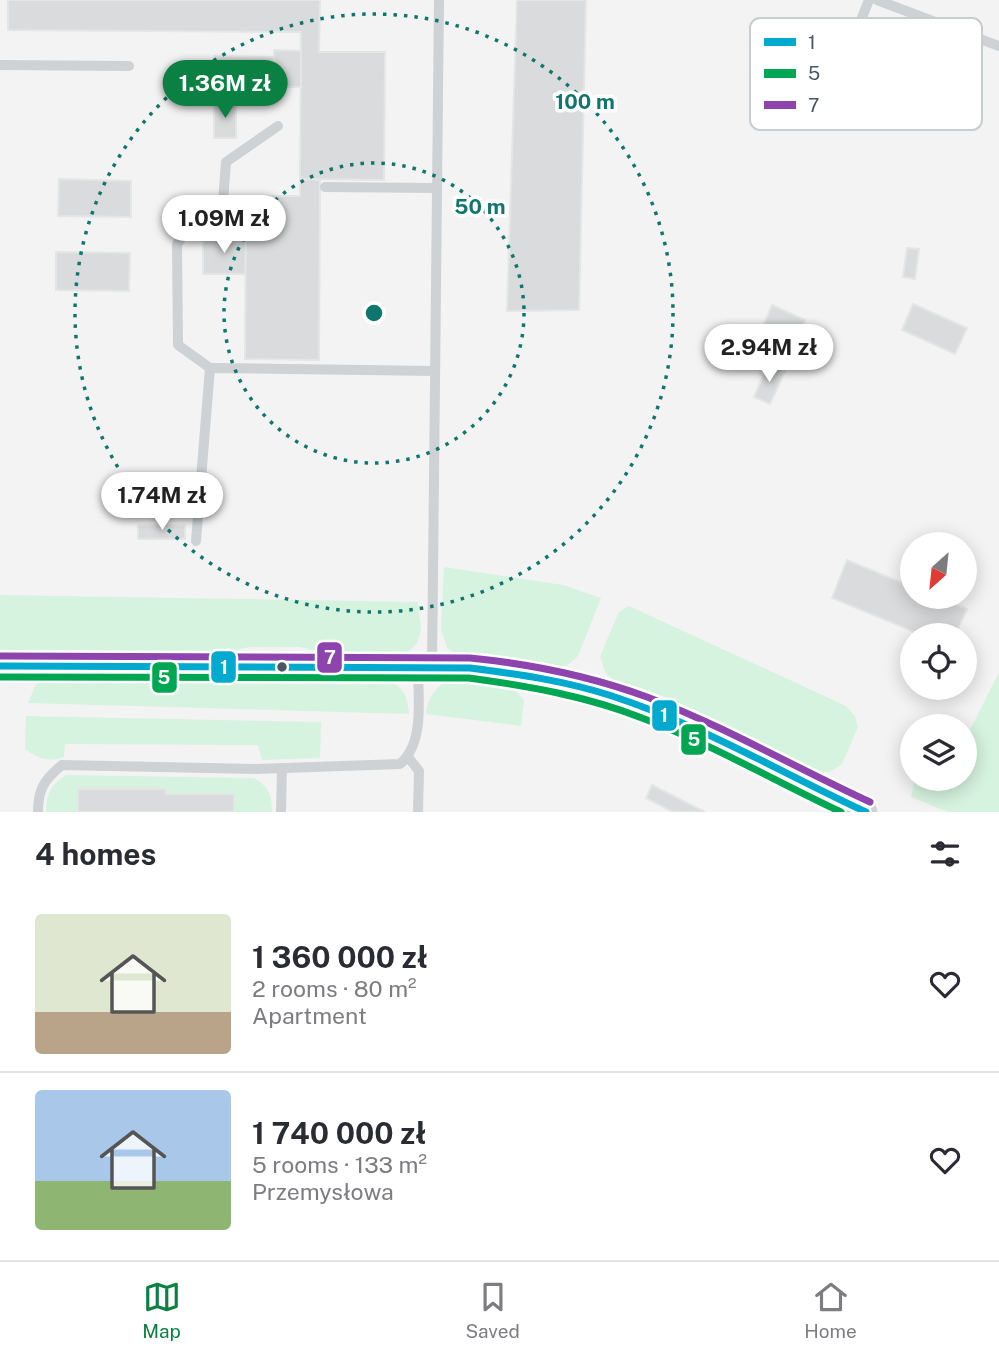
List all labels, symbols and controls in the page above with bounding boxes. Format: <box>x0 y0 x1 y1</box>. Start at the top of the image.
legend <box>750 18 982 130</box>
text: 1 <box>808 31 816 53</box>
pin: 1.36M zł <box>153 60 297 120</box>
text: 5 <box>808 62 820 84</box>
text: 1.36M zł <box>179 69 271 96</box>
text: 100 m <box>555 89 615 114</box>
text: 7 <box>808 94 819 116</box>
text: 50 m <box>454 194 506 219</box>
pin: 1.09M zł <box>152 196 296 255</box>
text: 1.09M zł <box>178 204 270 231</box>
centre of rings <box>362 301 386 325</box>
pin: 2.94M zł <box>697 324 841 384</box>
text: 2.94M zł <box>720 333 818 360</box>
pin: 1.74M zł <box>90 472 234 532</box>
text: 1.74M zł <box>117 481 207 508</box>
north arrow <box>900 532 976 609</box>
map controls <box>900 532 977 791</box>
button: locate <box>900 623 977 700</box>
line badge: 7 <box>316 641 343 674</box>
text: 7 <box>324 646 336 668</box>
line badge: 1 <box>210 650 237 684</box>
text: 1 <box>220 656 228 678</box>
unlabelled marker <box>275 660 289 674</box>
line badge: 5 <box>151 661 178 694</box>
text: 5 <box>158 666 170 688</box>
line badge: 1 <box>651 699 678 732</box>
text: 1 <box>660 704 668 726</box>
button: layers <box>900 714 977 791</box>
line badge: 5 <box>680 723 707 756</box>
text: 5 <box>688 728 700 750</box>
icon: filters <box>926 835 964 873</box>
text: 4 homes <box>35 836 156 872</box>
text: 1 360 000 zł <box>252 939 428 975</box>
icon: home <box>91 942 175 1026</box>
icon: heart <box>926 965 964 1003</box>
text: 2 rooms · 80 m² <box>252 975 417 1002</box>
text: Apartment <box>252 1002 367 1029</box>
text: 1 740 000 zł <box>252 1115 426 1151</box>
icon: home <box>91 1118 175 1202</box>
icon: heart <box>926 1141 964 1179</box>
text: 5 rooms · 133 m² <box>252 1151 427 1178</box>
text: Przemysłowa <box>252 1178 394 1205</box>
tab: Map <box>142 1278 181 1342</box>
tab: Saved <box>465 1278 520 1342</box>
tab: Home <box>804 1278 857 1342</box>

